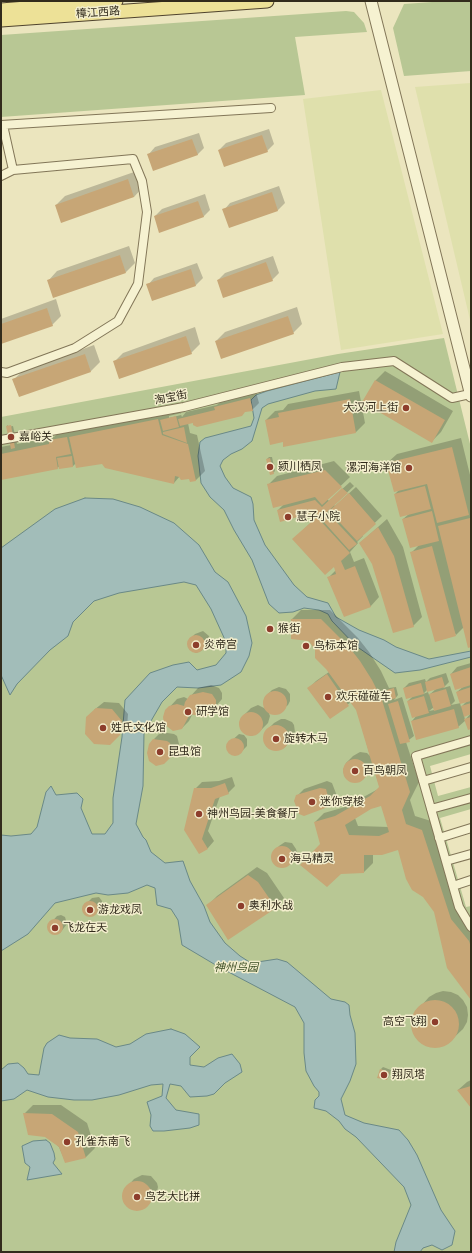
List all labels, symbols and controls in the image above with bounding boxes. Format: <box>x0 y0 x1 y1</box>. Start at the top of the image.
street label: 樟江西路 <box>76 5 120 21</box>
street label: 淘宝街 <box>154 388 188 408</box>
place label: 大汉河上街 <box>343 401 398 415</box>
marker: 大汉河上街 <box>401 403 411 413</box>
place label: 嘉峪关 <box>19 430 52 444</box>
marker: 嘉峪关 <box>6 432 16 442</box>
place label: 颍川栖凤 <box>278 460 322 474</box>
place label: 漯河海洋馆 <box>346 461 401 475</box>
marker: 颍川栖凤 <box>265 462 275 472</box>
marker: 漯河海洋馆 <box>404 463 414 473</box>
place label: 慧子小院 <box>296 510 340 524</box>
marker: 慧子小院 <box>283 512 293 522</box>
place label: 猴街 <box>278 622 300 636</box>
marker: 猴街 <box>265 624 275 634</box>
place label: 炎帝宫 <box>204 638 237 652</box>
place label: 鸟标本馆 <box>314 639 358 653</box>
marker: 炎帝宫 <box>191 640 201 650</box>
marker: 鸟标本馆 <box>301 641 311 651</box>
place label: 欢乐碰碰车 <box>336 690 391 704</box>
marker: 欢乐碰碰车 <box>323 692 333 702</box>
place label: 研学馆 <box>196 705 229 719</box>
marker: 研学馆 <box>183 707 193 717</box>
place label: 姓氏文化馆 <box>111 721 166 735</box>
marker: 姓氏文化馆 <box>98 723 108 733</box>
place label: 旋转木马 <box>284 732 328 746</box>
marker: 旋转木马 <box>271 734 281 744</box>
place label: 昆虫馆 <box>168 745 201 759</box>
marker: 昆虫馆 <box>155 747 165 757</box>
place label: 百鸟朝凤 <box>363 764 407 778</box>
marker: 百鸟朝凤 <box>350 766 360 776</box>
place label: 迷你穿梭 <box>320 795 364 809</box>
marker: 迷你穿梭 <box>307 797 317 807</box>
place label: 神州鸟园-美食餐厅 <box>207 807 299 821</box>
marker: 神州鸟园-美食餐厅 <box>194 809 204 819</box>
place label: 海马精灵 <box>290 852 334 866</box>
marker: 海马精灵 <box>277 854 287 864</box>
place label: 奥利水战 <box>249 899 293 913</box>
marker: 奥利水战 <box>236 901 246 911</box>
place label: 游龙戏凤 <box>98 903 142 917</box>
marker: 游龙戏凤 <box>85 905 95 915</box>
place label: 飞龙在天 <box>63 921 107 935</box>
marker: 飞龙在天 <box>50 923 60 933</box>
park label: 神州鸟园 <box>214 961 258 975</box>
place label: 高空飞翔 <box>383 1015 427 1029</box>
marker: 高空飞翔 <box>430 1017 440 1027</box>
place label: 翔凤塔 <box>392 1068 425 1082</box>
marker: 翔凤塔 <box>379 1070 389 1080</box>
place label: 孔雀东南飞 <box>75 1135 130 1149</box>
marker: 孔雀东南飞 <box>62 1137 72 1147</box>
place label: 鸟艺大比拼 <box>145 1190 200 1204</box>
marker: 鸟艺大比拼 <box>132 1192 142 1202</box>

